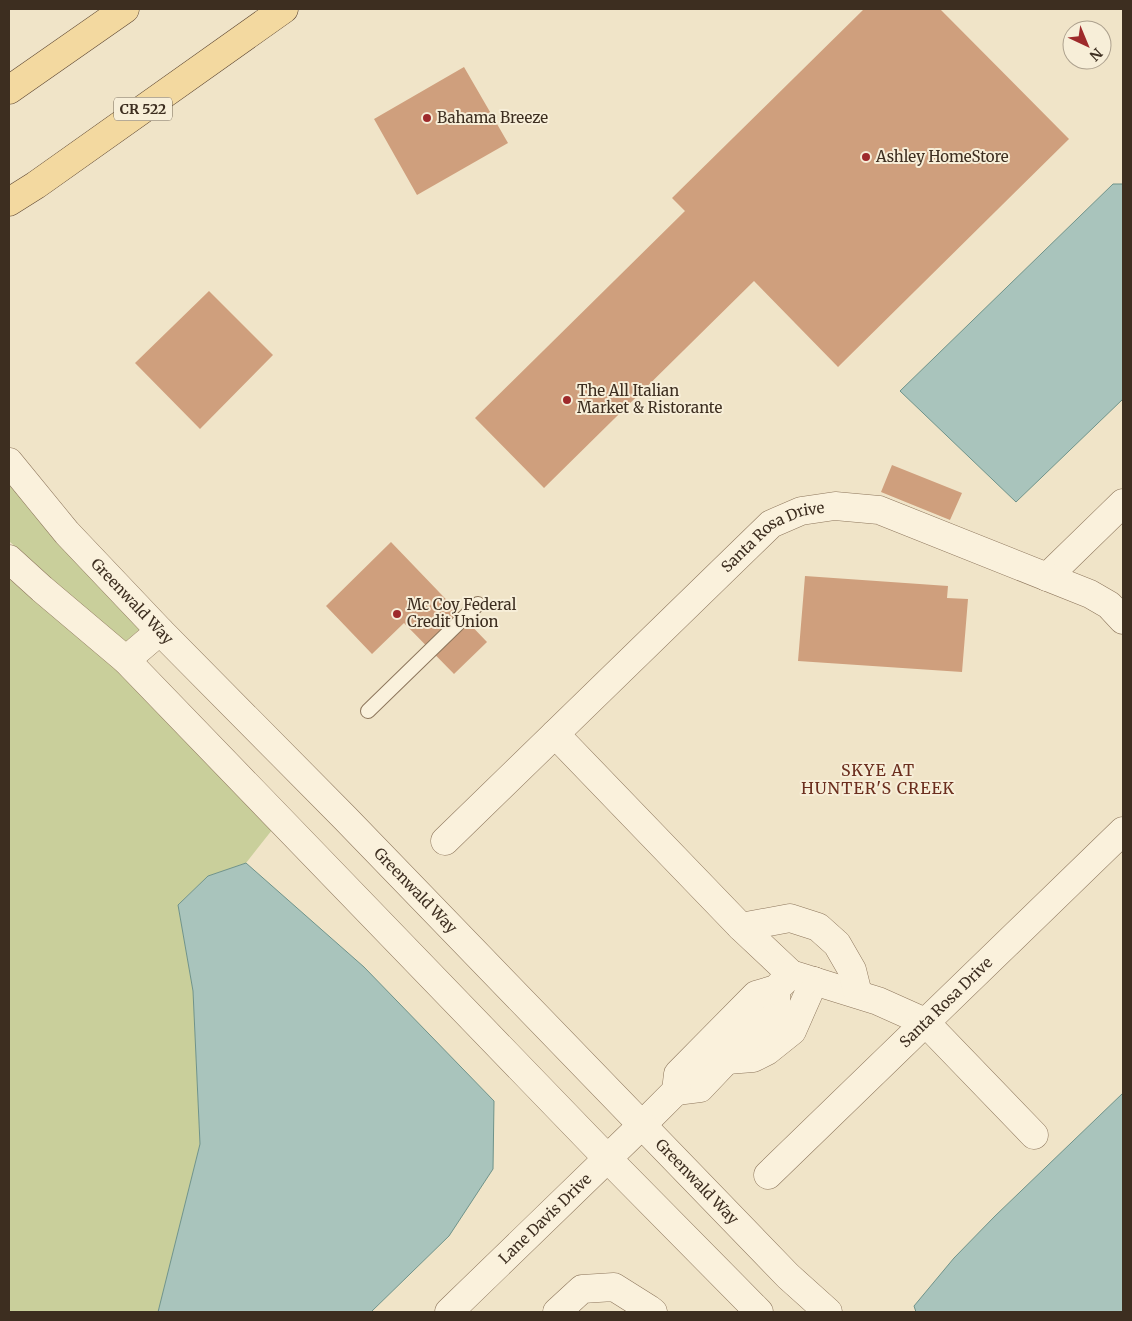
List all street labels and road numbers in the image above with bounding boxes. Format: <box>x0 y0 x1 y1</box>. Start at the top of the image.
road number: CR 522 <box>114 98 172 120</box>
street label: Santa Rosa Drive <box>717 498 826 576</box>
street label: Greenwald Way <box>87 554 178 648</box>
street label: Greenwald Way <box>370 844 461 937</box>
street label: Santa Rosa Drive <box>895 953 996 1051</box>
street label: Greenwald Way <box>652 1135 743 1228</box>
street label: Lane Davis Drive <box>495 1169 595 1268</box>

